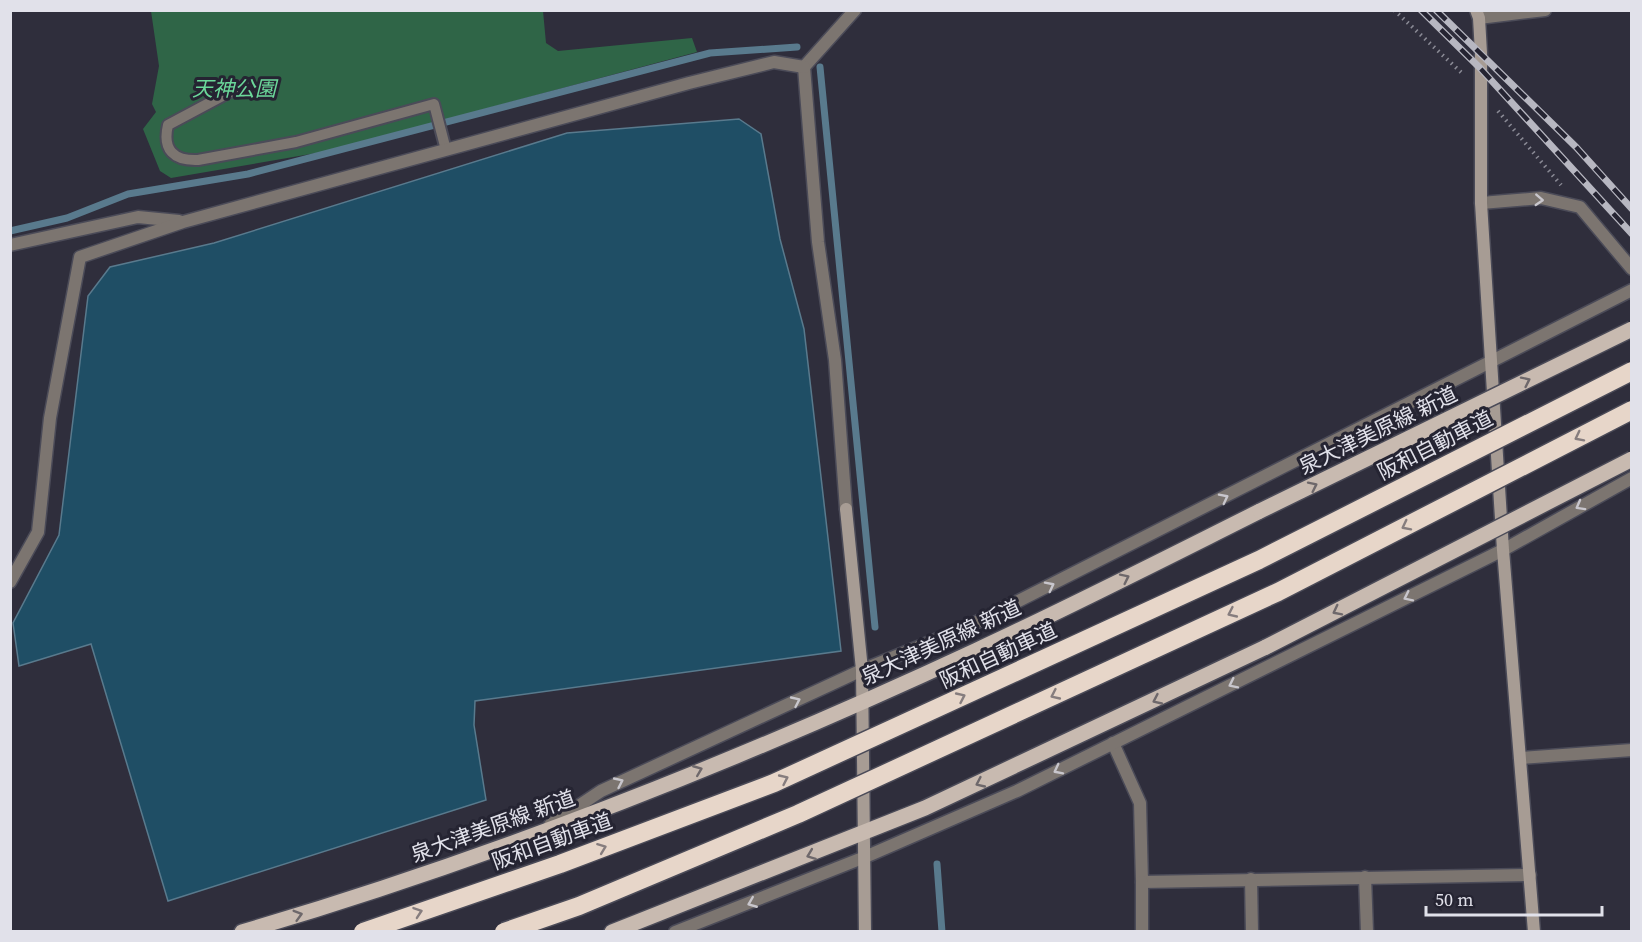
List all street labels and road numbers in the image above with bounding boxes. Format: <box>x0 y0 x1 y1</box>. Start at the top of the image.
street label: 泉大津美原線 新道 <box>1294 379 1462 481</box>
street label: 阪和自動車道 <box>1372 403 1498 487</box>
street label: 泉大津美原線 新道 <box>857 592 1025 692</box>
street label: 阪和自動車道 <box>935 615 1061 695</box>
street label: 泉大津美原線 新道 <box>407 783 579 869</box>
street label: 阪和自動車道 <box>488 806 616 876</box>

